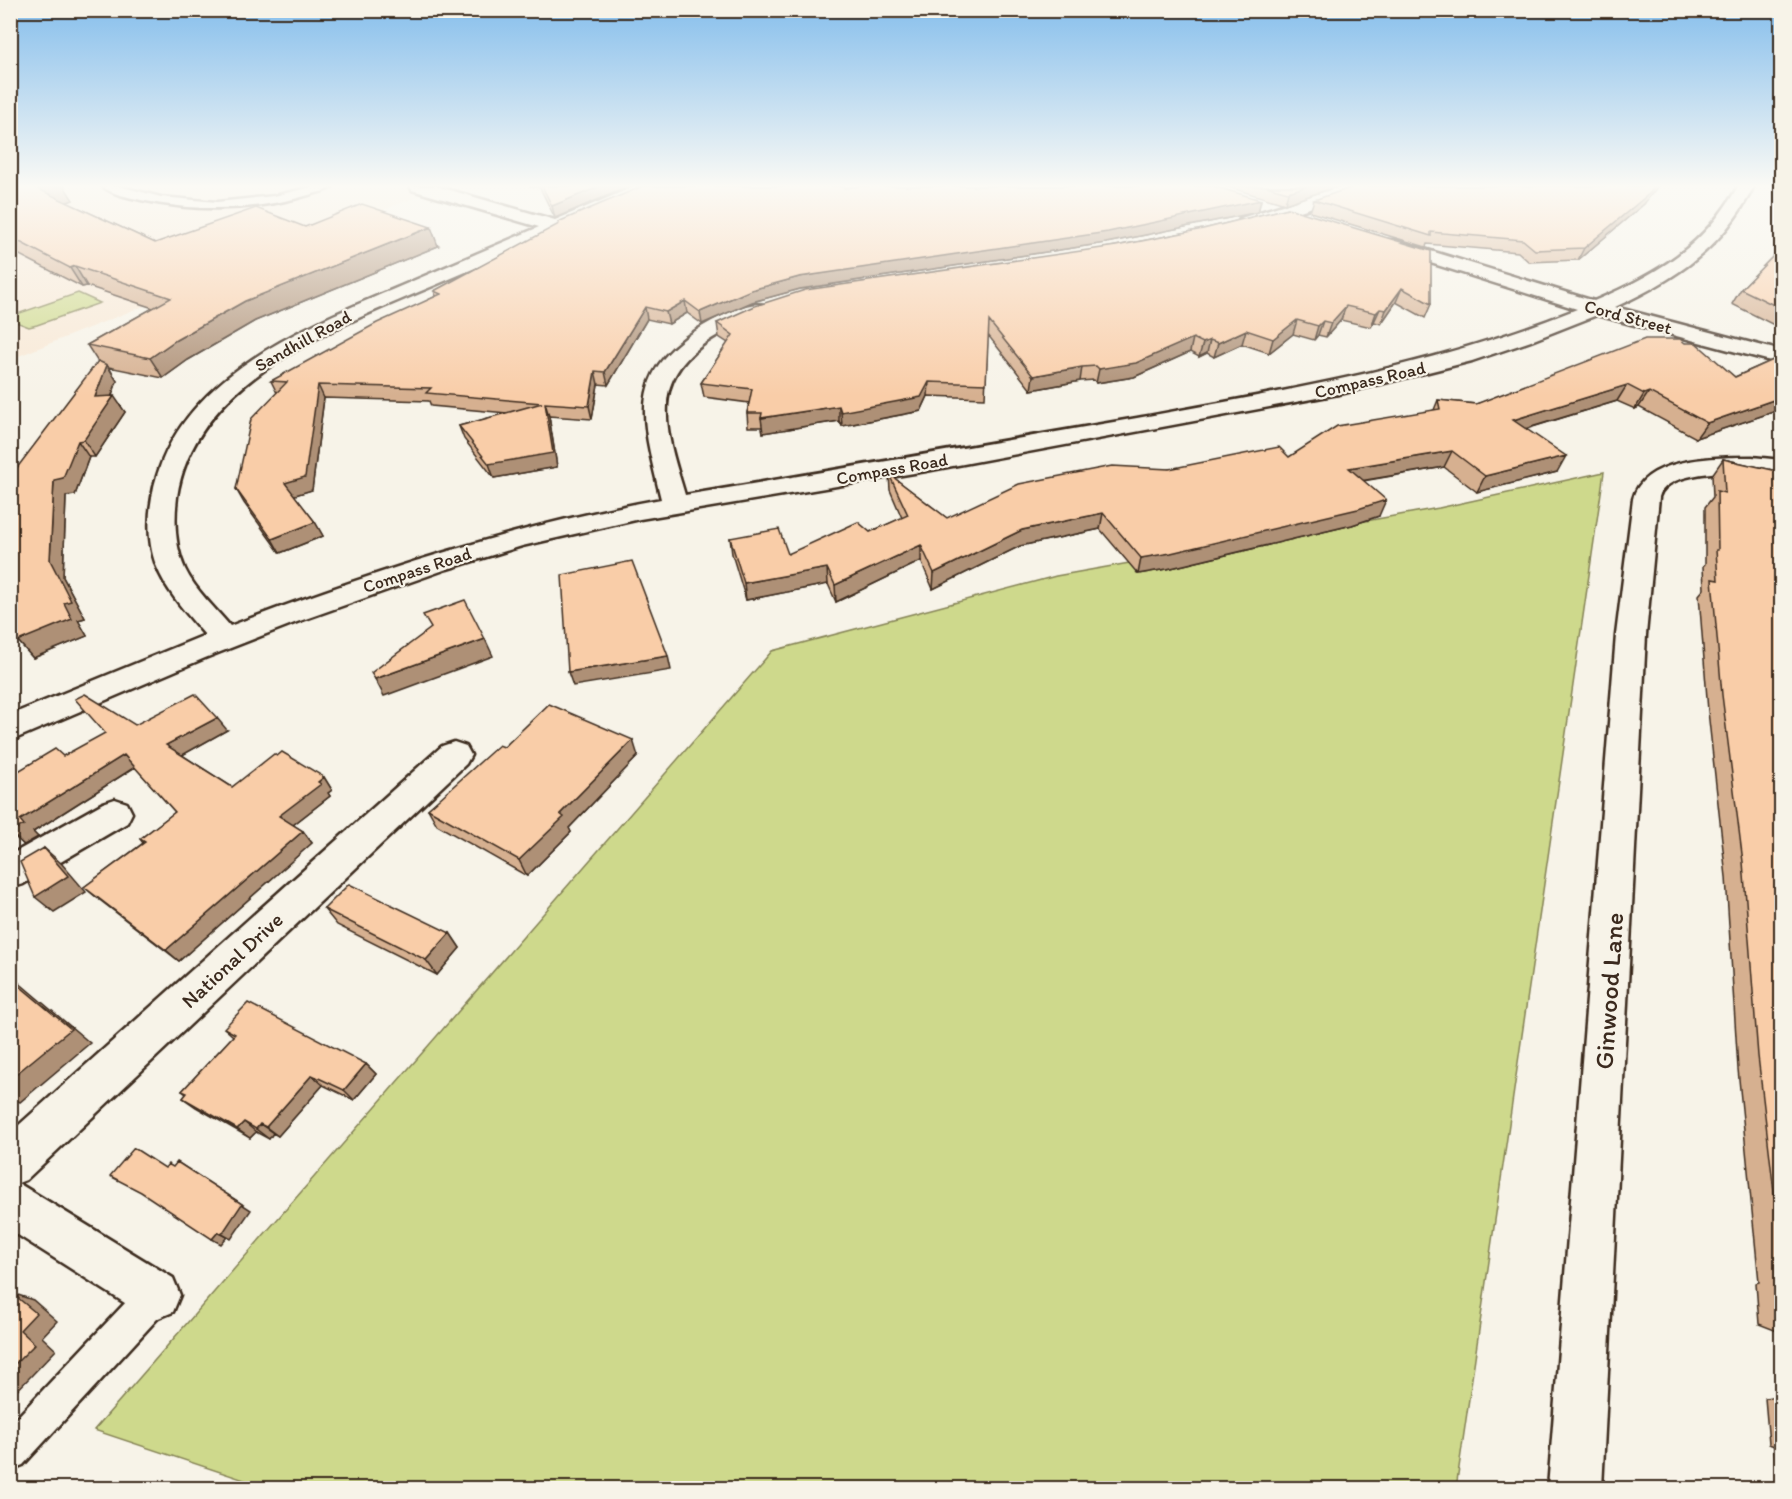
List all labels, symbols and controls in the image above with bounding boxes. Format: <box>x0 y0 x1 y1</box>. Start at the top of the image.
street label: Cord Street <box>1582 295 1674 339</box>
street label: Sandhill Road <box>251 305 355 377</box>
street label: Compass Road <box>1313 357 1428 403</box>
street label: Compass Road <box>835 448 950 490</box>
street label: Compass Road <box>360 542 474 598</box>
street label: National Drive <box>176 907 288 1013</box>
street label: Ginwood Lane <box>1588 912 1630 1070</box>

